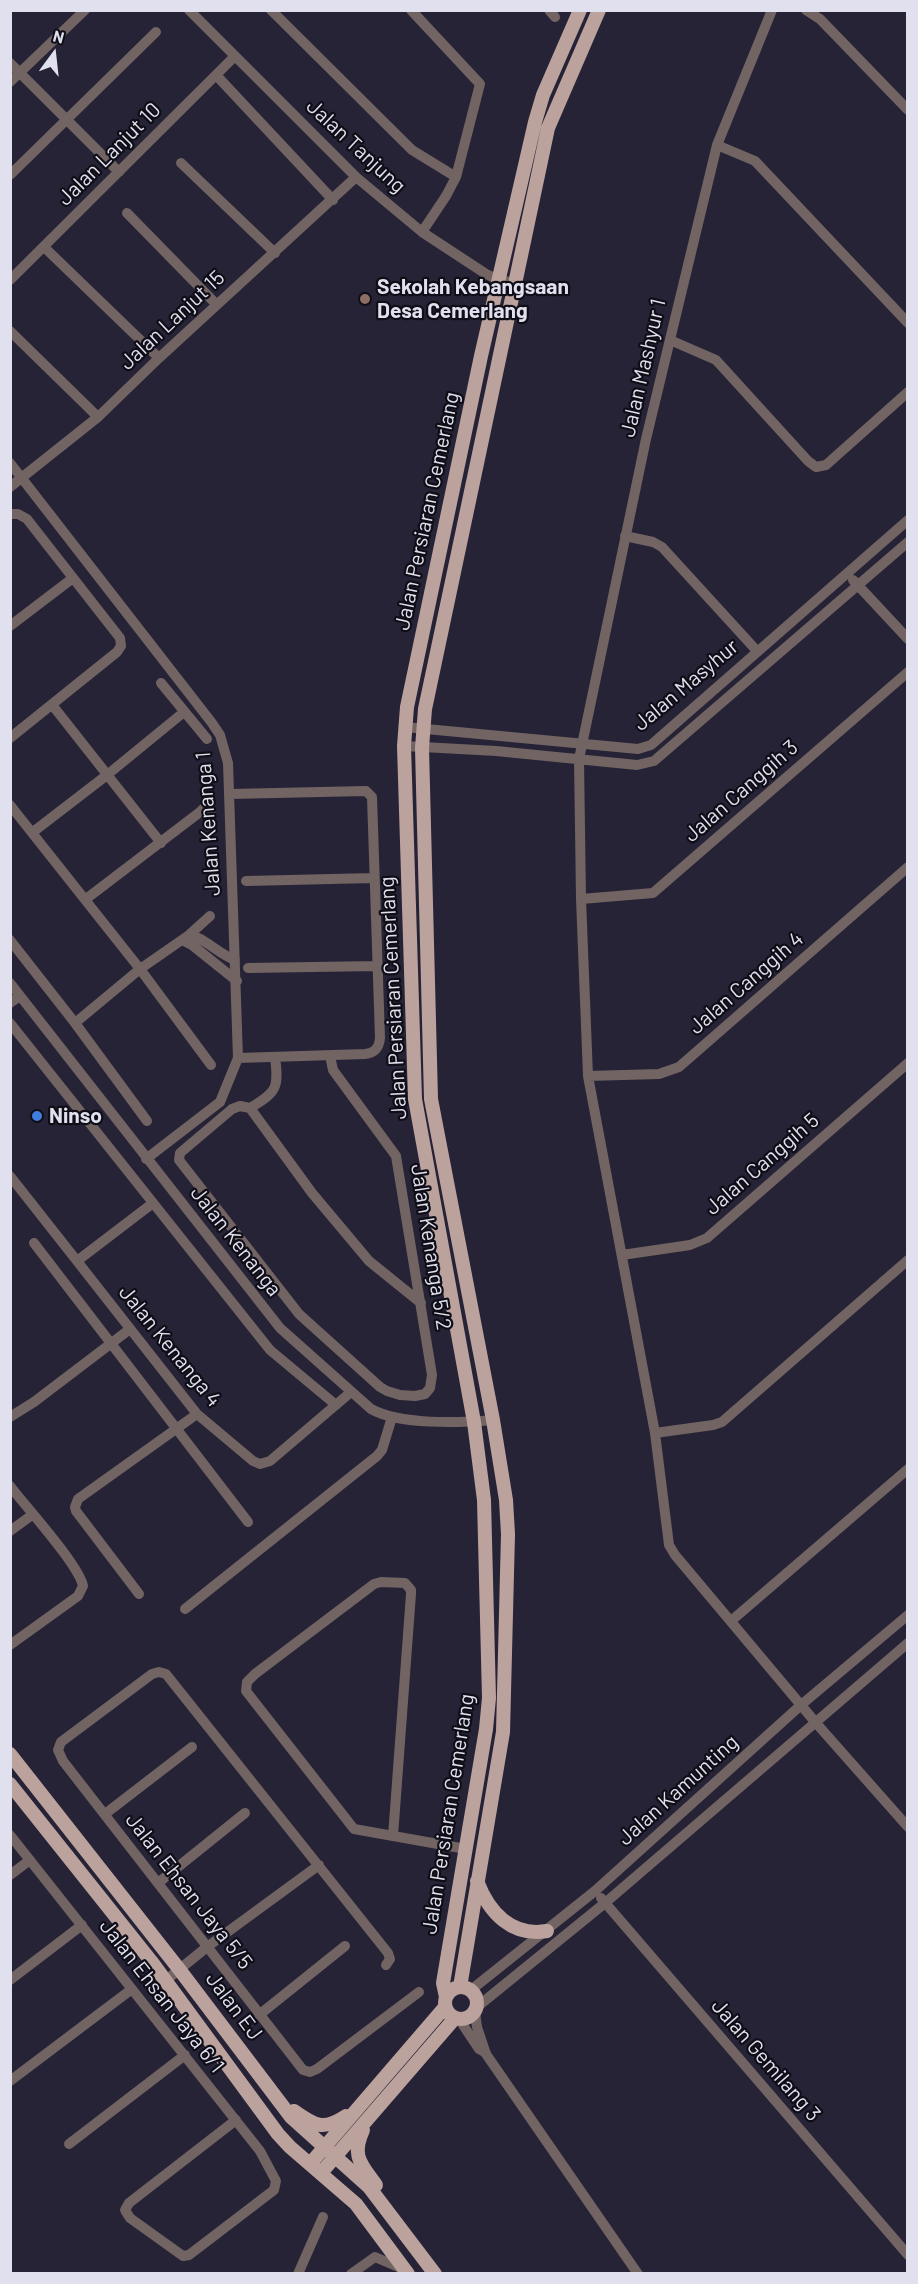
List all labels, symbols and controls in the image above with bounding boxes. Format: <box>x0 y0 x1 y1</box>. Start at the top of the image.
north arrow <box>24 24 84 84</box>
text: N <box>51 26 66 47</box>
street label: Jalan Tanjung <box>301 94 411 198</box>
street label: Jalan Lanjut 10 <box>52 97 166 211</box>
street label: Jalan Lanjut 15 <box>114 265 230 375</box>
place label: Sekolah Kebangsaan Desa Cemerlang <box>377 274 569 324</box>
marker: Sekolah Kebangsaan Desa Cemerlang <box>358 292 372 306</box>
street label: Jalan Mashyur 1 <box>615 296 671 440</box>
street label: Jalan Persiaran Cemerlang <box>389 390 465 632</box>
street label: Jalan Masyhur <box>628 634 744 736</box>
street label: Jalan Canggih 3 <box>679 735 803 847</box>
street label: Jalan Kenanga 1 <box>190 751 226 897</box>
street label: Jalan Persiaran Cemerlang <box>374 876 412 1120</box>
street label: Jalan Canggih 4 <box>684 926 808 1040</box>
place label: Ninso <box>49 1103 102 1129</box>
street label: Jalan Canggih 5 <box>700 1108 824 1220</box>
marker: Ninso <box>30 1109 44 1123</box>
street label: Jalan Kenanga 5/2 <box>405 1162 457 1332</box>
street label: Jalan Kenanga <box>185 1181 287 1301</box>
street label: Jalan Kenanga 4 <box>113 1280 227 1412</box>
street label: Jalan Persiaran Cemerlang <box>417 1692 479 1936</box>
street label: Jalan Kamunting <box>613 1729 743 1851</box>
street label: Jalan Ehsan Jaya 5/5 <box>120 1808 258 1974</box>
street label: Jalan Ehsan Jaya 6/1 <box>94 1914 230 2078</box>
street label: Jalan EJ <box>200 1967 268 2045</box>
street label: Jalan Gemilang 3 <box>706 1994 826 2126</box>

